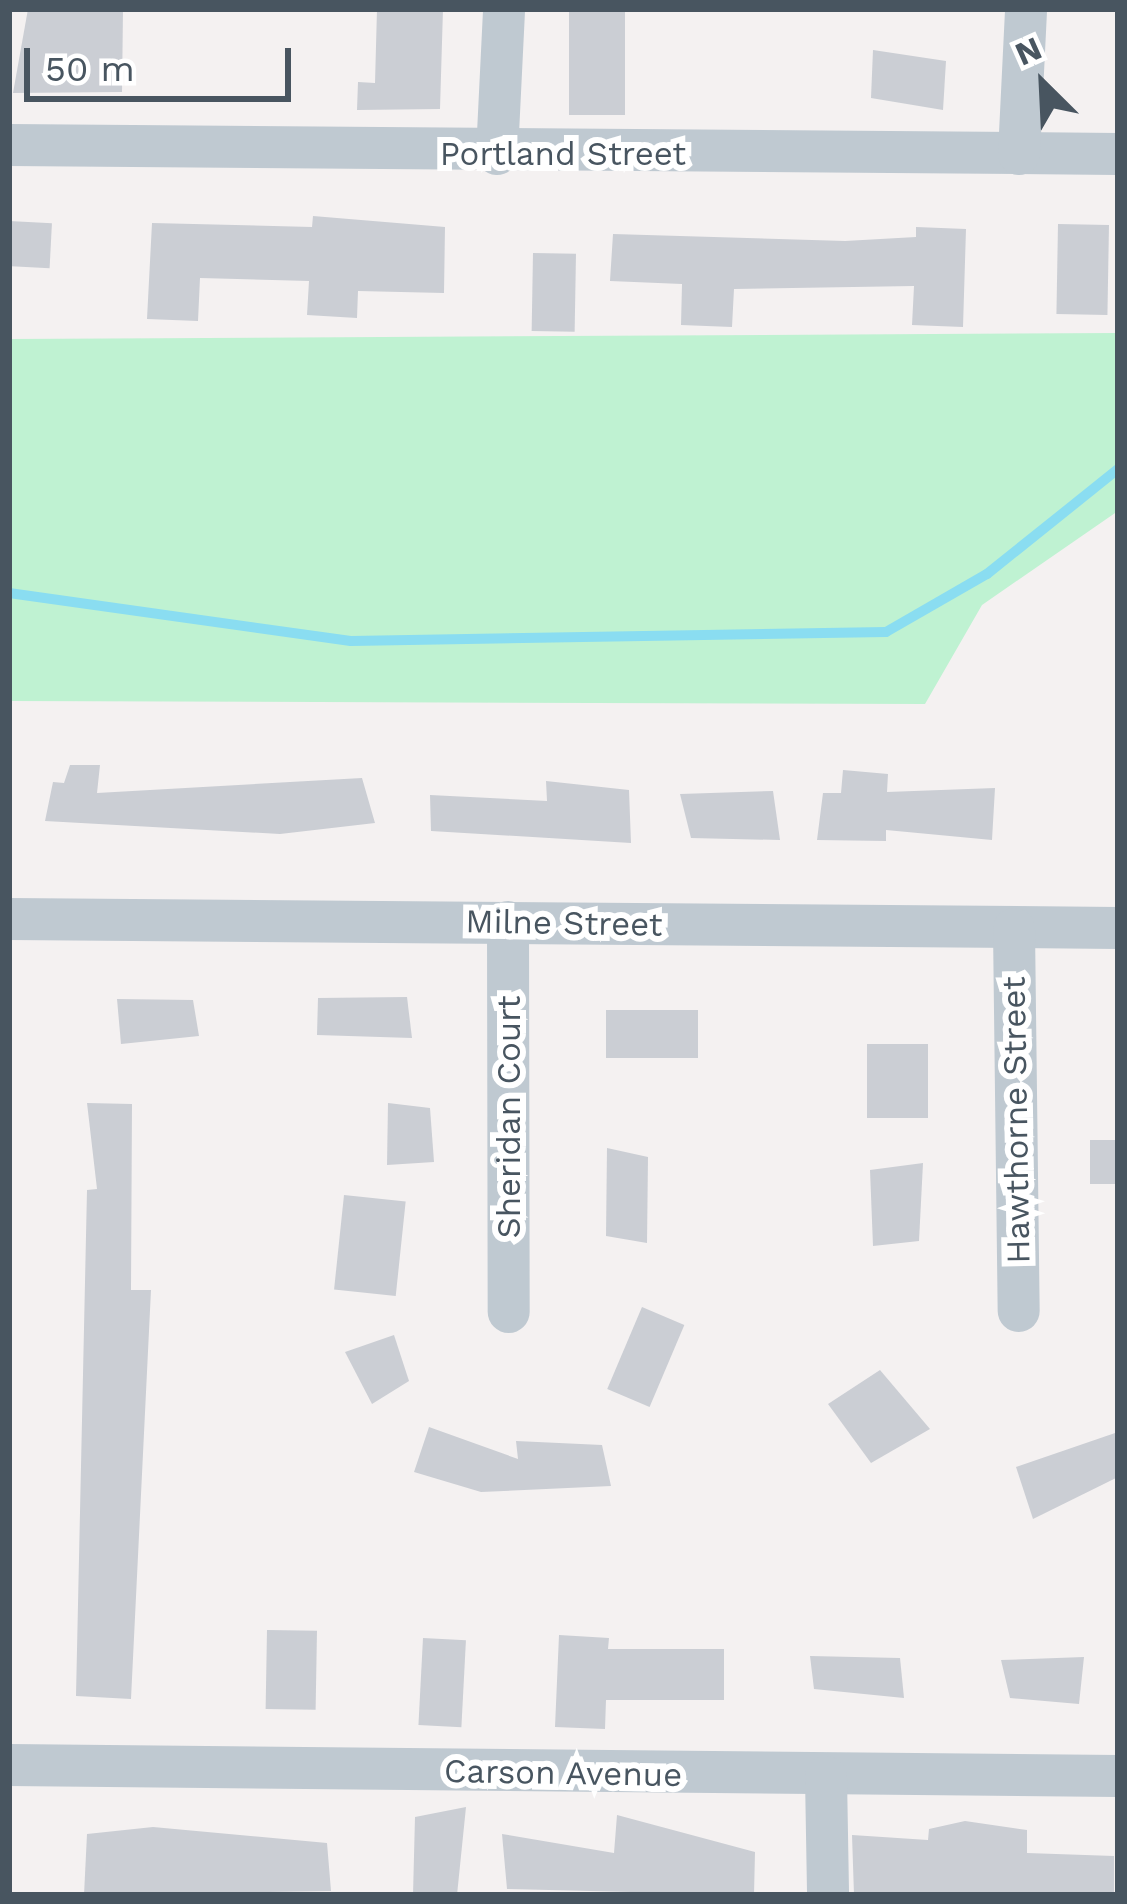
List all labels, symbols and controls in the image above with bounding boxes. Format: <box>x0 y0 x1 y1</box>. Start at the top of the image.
scale bar <box>30 24 297 98</box>
north arrow <box>983 24 1103 144</box>
text: N <box>1009 28 1047 73</box>
text: 50 m <box>45 48 135 90</box>
street label: Portland Street <box>440 134 686 174</box>
street label: Milne Street <box>465 901 663 945</box>
street label: Hawthorne Street <box>994 976 1038 1264</box>
street label: Sheridan Court <box>489 995 529 1239</box>
street label: Carson Avenue <box>443 1751 683 1795</box>

